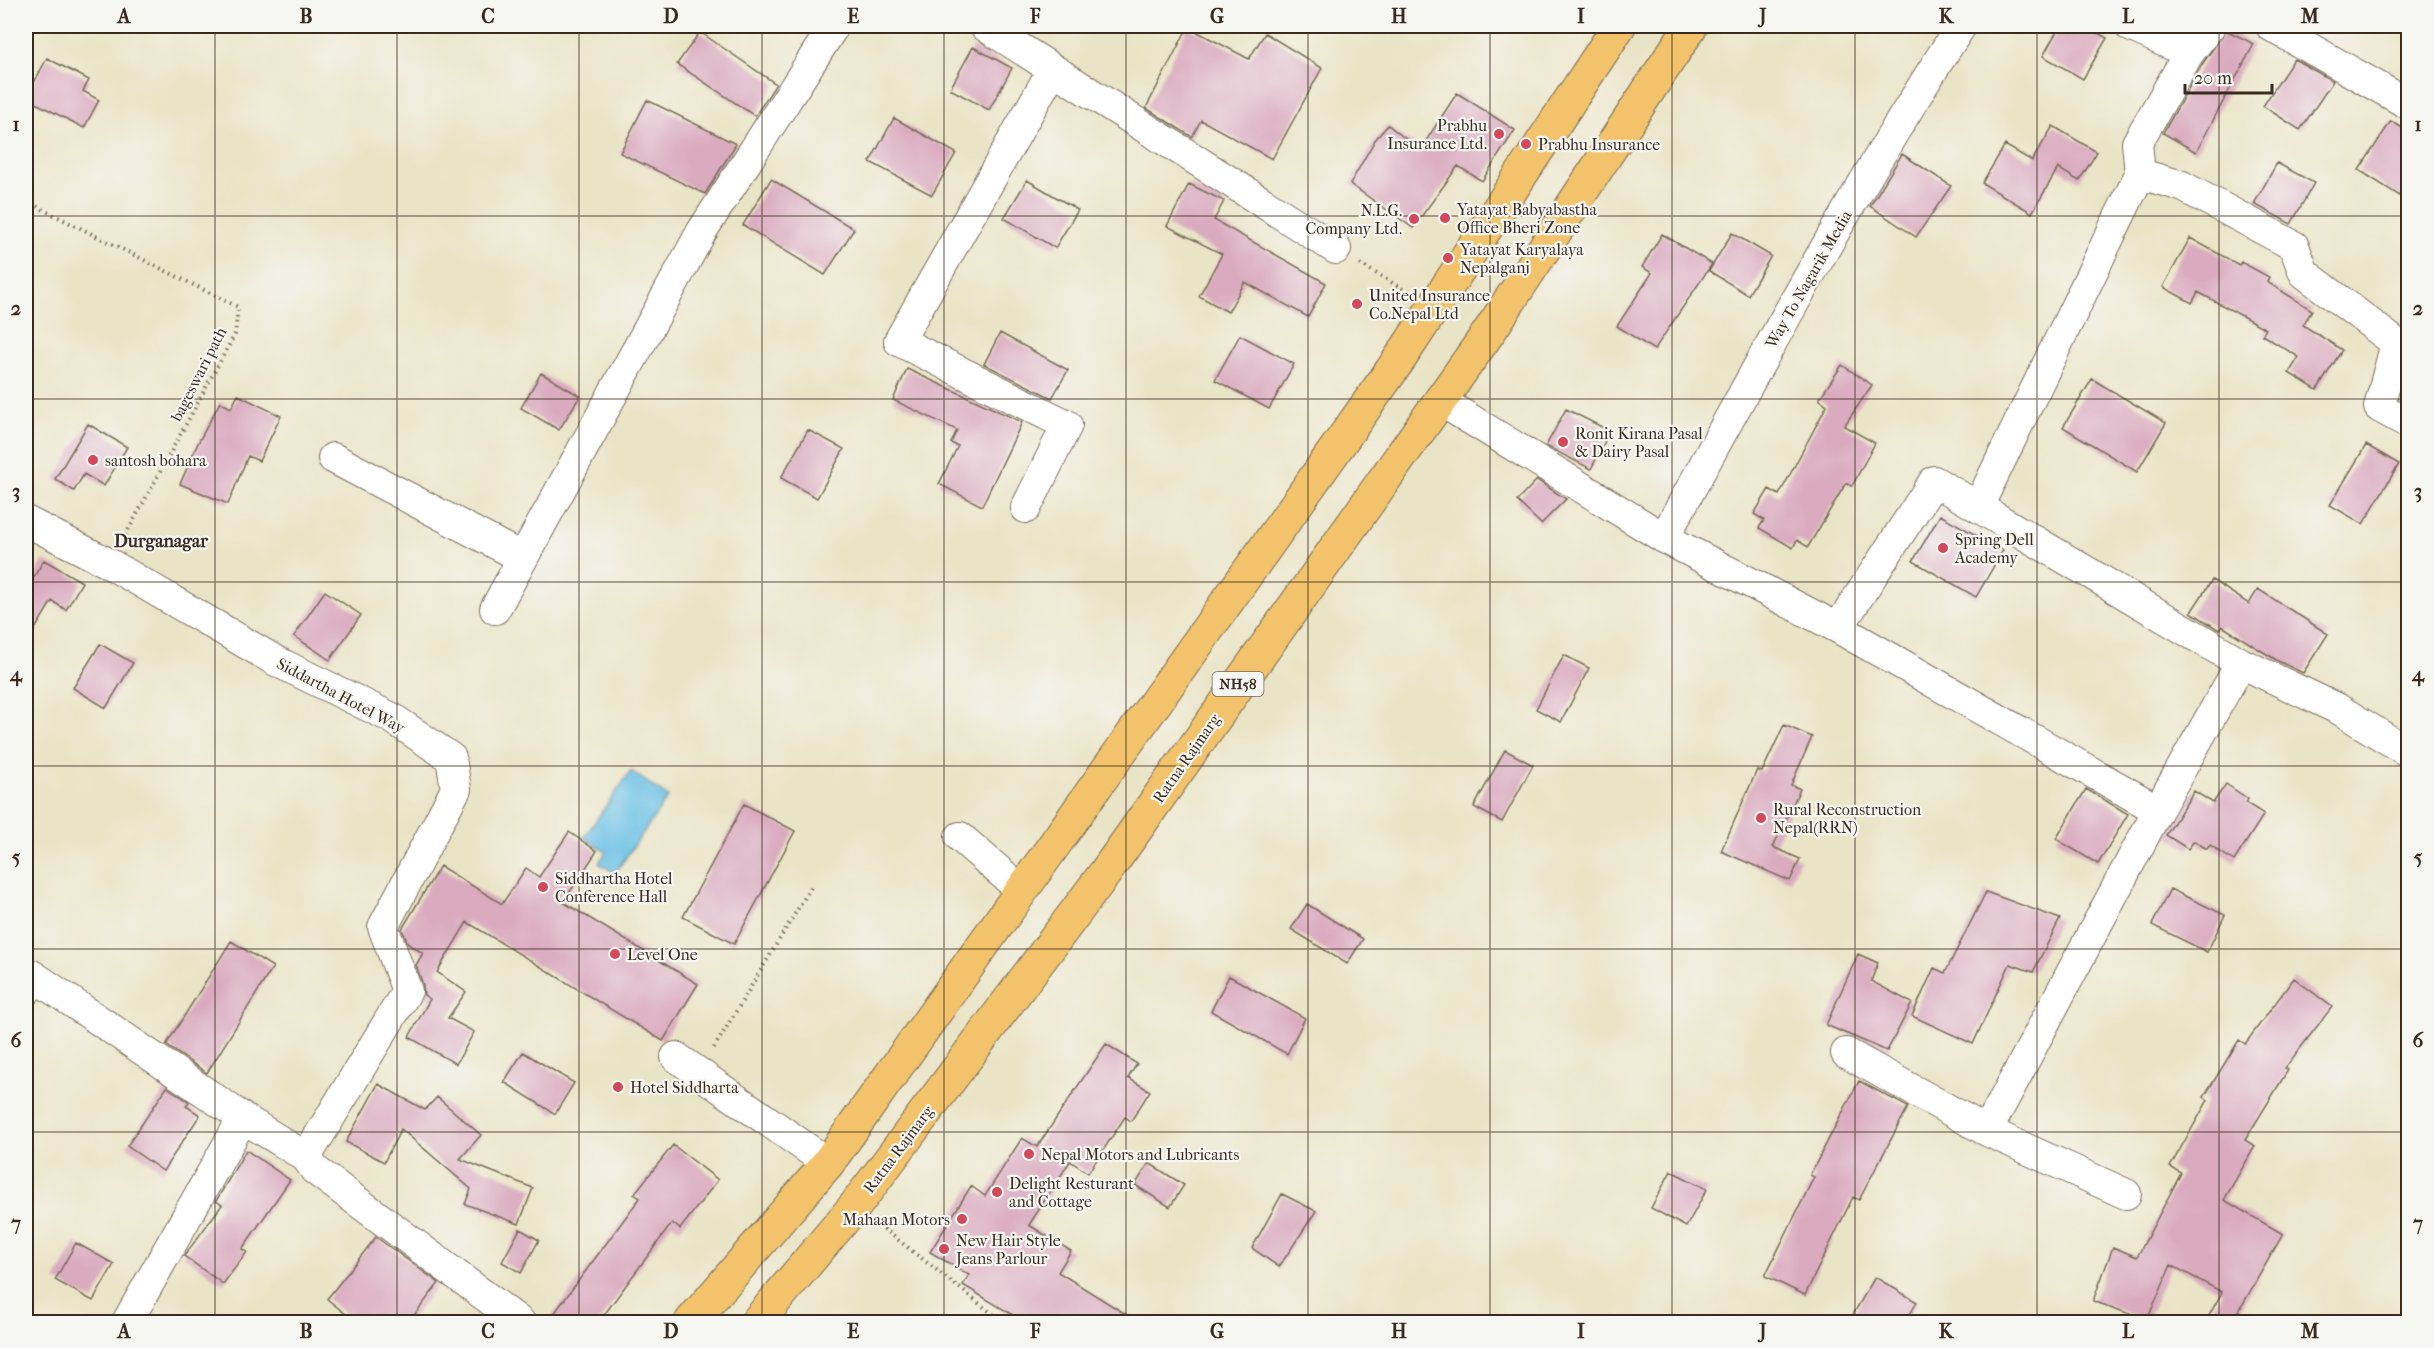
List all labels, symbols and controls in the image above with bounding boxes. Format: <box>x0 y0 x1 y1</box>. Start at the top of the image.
text: A <box>116 5 132 28</box>
text: B <box>299 5 313 28</box>
text: C <box>481 5 495 28</box>
text: D <box>663 5 679 28</box>
text: E <box>847 5 859 28</box>
text: F <box>1029 5 1041 28</box>
text: G <box>1210 5 1224 28</box>
text: H <box>1391 5 1407 28</box>
text: I <box>1577 5 1585 28</box>
text: J <box>1757 5 1767 28</box>
text: K <box>1939 5 1955 28</box>
text: L <box>2122 5 2135 28</box>
text: M <box>2300 5 2320 28</box>
scale bar <box>2185 57 2272 95</box>
text: 20 m <box>2194 68 2232 89</box>
text: 1 <box>12 113 20 136</box>
text: 1 <box>2414 113 2422 136</box>
place label: Prabhu Insurance Ltd. <box>1387 116 1487 153</box>
marker: Prabhu Insurance Ltd. <box>1492 127 1506 141</box>
place label: Prabhu Insurance <box>1538 135 1660 154</box>
marker: Prabhu Insurance <box>1519 137 1533 151</box>
place label: Yatayat Babyabastha Office Bheri Zone <box>1456 200 1598 237</box>
place label: N.L.G. Company Ltd. <box>1306 201 1402 238</box>
street label: Way To Nagarik Media <box>1761 206 1856 352</box>
marker: Yatayat Babyabastha Office Bheri Zone <box>1438 211 1452 225</box>
marker: N.L.G. Company Ltd. <box>1407 212 1421 226</box>
place label: Yatayat Karyalaya Nepalganj <box>1459 240 1584 277</box>
marker: Yatayat Karyalaya Nepalganj <box>1441 251 1455 265</box>
place label: United Insurance Co.Nepal Ltd <box>1369 286 1490 323</box>
text: 2 <box>11 297 21 320</box>
marker: United Insurance Co.Nepal Ltd <box>1350 297 1364 311</box>
text: 2 <box>2413 297 2423 320</box>
street label: bageswari path <box>166 324 230 425</box>
place label: Ronit Kirana Pasal & Dairy Pasal <box>1575 424 1703 461</box>
marker: Ronit Kirana Pasal & Dairy Pasal <box>1556 435 1570 449</box>
place label: santosh bohara <box>105 451 207 470</box>
marker: santosh bohara <box>86 453 100 467</box>
text: 3 <box>12 480 20 503</box>
text: 3 <box>2414 480 2422 503</box>
place label: Spring Dell Academy <box>1954 530 2034 567</box>
district label: Durganagar <box>114 531 208 552</box>
marker: Spring Dell Academy <box>1936 541 1950 555</box>
street label: Siddartha Hotel Way <box>274 654 408 737</box>
text: 4 <box>9 663 23 687</box>
text: 4 <box>2411 663 2425 687</box>
road number: NH58 <box>1212 672 1264 696</box>
street label: Ratna Rajmarg <box>1149 710 1224 807</box>
place label: Rural Reconstruction Nepal(RRN) <box>1773 800 1922 837</box>
marker: Rural Reconstruction Nepal(RRN) <box>1754 811 1768 825</box>
text: 5 <box>12 846 21 869</box>
text: 5 <box>2414 846 2423 869</box>
place label: Siddhartha Hotel Conference Hall <box>555 869 673 906</box>
marker: Siddhartha Hotel Conference Hall <box>536 880 550 894</box>
place label: Level One <box>627 945 698 964</box>
marker: Level One <box>608 947 622 961</box>
text: 6 <box>11 1029 23 1052</box>
text: 6 <box>2413 1029 2425 1052</box>
place label: Hotel Siddharta <box>630 1078 739 1097</box>
marker: Hotel Siddharta <box>611 1080 625 1094</box>
street label: Ratna Rajmarg <box>859 1102 938 1197</box>
place label: Nepal Motors and Lubricants <box>1041 1145 1239 1164</box>
marker: Nepal Motors and Lubricants <box>1022 1147 1036 1161</box>
place label: Delight Resturant and Cottage <box>1009 1174 1134 1211</box>
marker: Delight Resturant and Cottage <box>990 1185 1004 1199</box>
place label: Mahaan Motors <box>843 1210 950 1229</box>
text: 7 <box>10 1212 21 1235</box>
marker: Mahaan Motors <box>955 1212 969 1226</box>
text: 7 <box>2412 1212 2423 1235</box>
place label: New Hair Style Jeans Parlour <box>954 1231 1061 1268</box>
marker: New Hair Style Jeans Parlour <box>937 1242 951 1256</box>
text: A <box>116 1320 132 1343</box>
text: B <box>299 1320 313 1343</box>
text: C <box>481 1320 495 1343</box>
text: D <box>663 1320 679 1343</box>
text: E <box>847 1320 859 1343</box>
text: F <box>1029 1320 1041 1343</box>
text: G <box>1210 1320 1224 1343</box>
text: H <box>1391 1320 1407 1343</box>
text: I <box>1577 1320 1585 1343</box>
text: J <box>1757 1320 1767 1343</box>
text: K <box>1939 1320 1955 1343</box>
text: L <box>2122 1320 2135 1343</box>
text: M <box>2300 1320 2320 1343</box>

